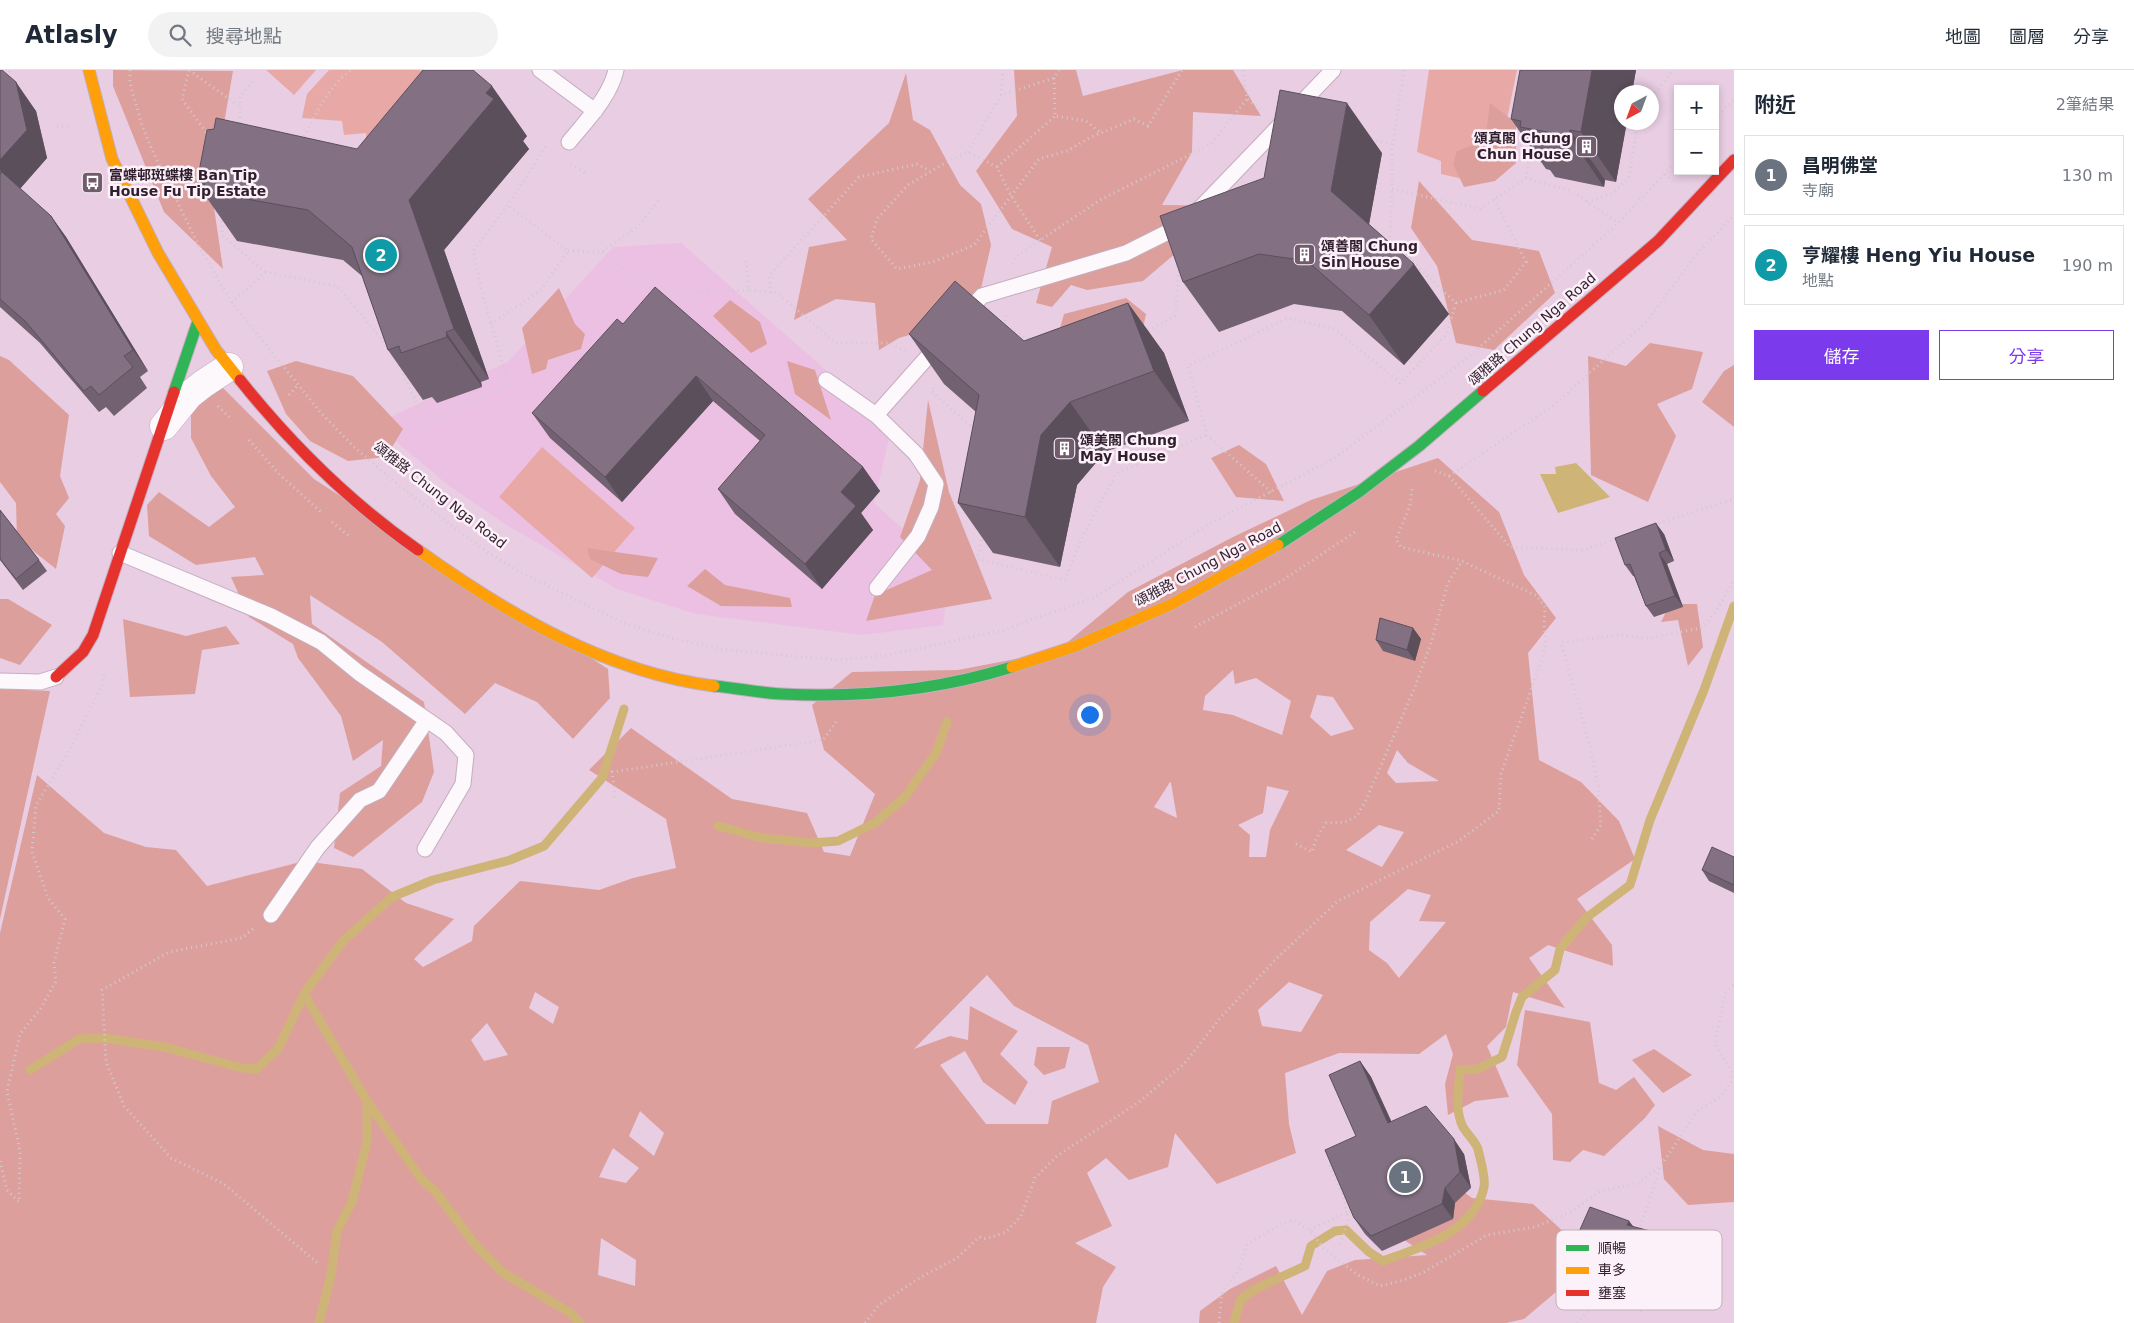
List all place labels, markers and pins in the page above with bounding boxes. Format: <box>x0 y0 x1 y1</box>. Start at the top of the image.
place label: 頌真閣 Chung Chun House <box>1473 130 1571 162</box>
building icon: 頌真閣 Chung Chun House <box>1575 134 1599 158</box>
place label: 富蝶邨斑蝶樓 Ban Tip House Fu Tip Estate <box>109 167 266 199</box>
bus stop icon: 富蝶邨斑蝶樓 Ban Tip House Fu Tip Estate <box>81 171 105 195</box>
pin: 2 <box>365 236 397 274</box>
place label: 頌善閣 Chung Sin House <box>1320 238 1418 270</box>
building icon: 頌善閣 Chung Sin House <box>1293 242 1317 266</box>
place label: 頌美閣 Chung May House <box>1079 432 1177 464</box>
building icon: 頌美閣 Chung May House <box>1052 436 1076 460</box>
pin: 1 <box>1389 1158 1421 1196</box>

